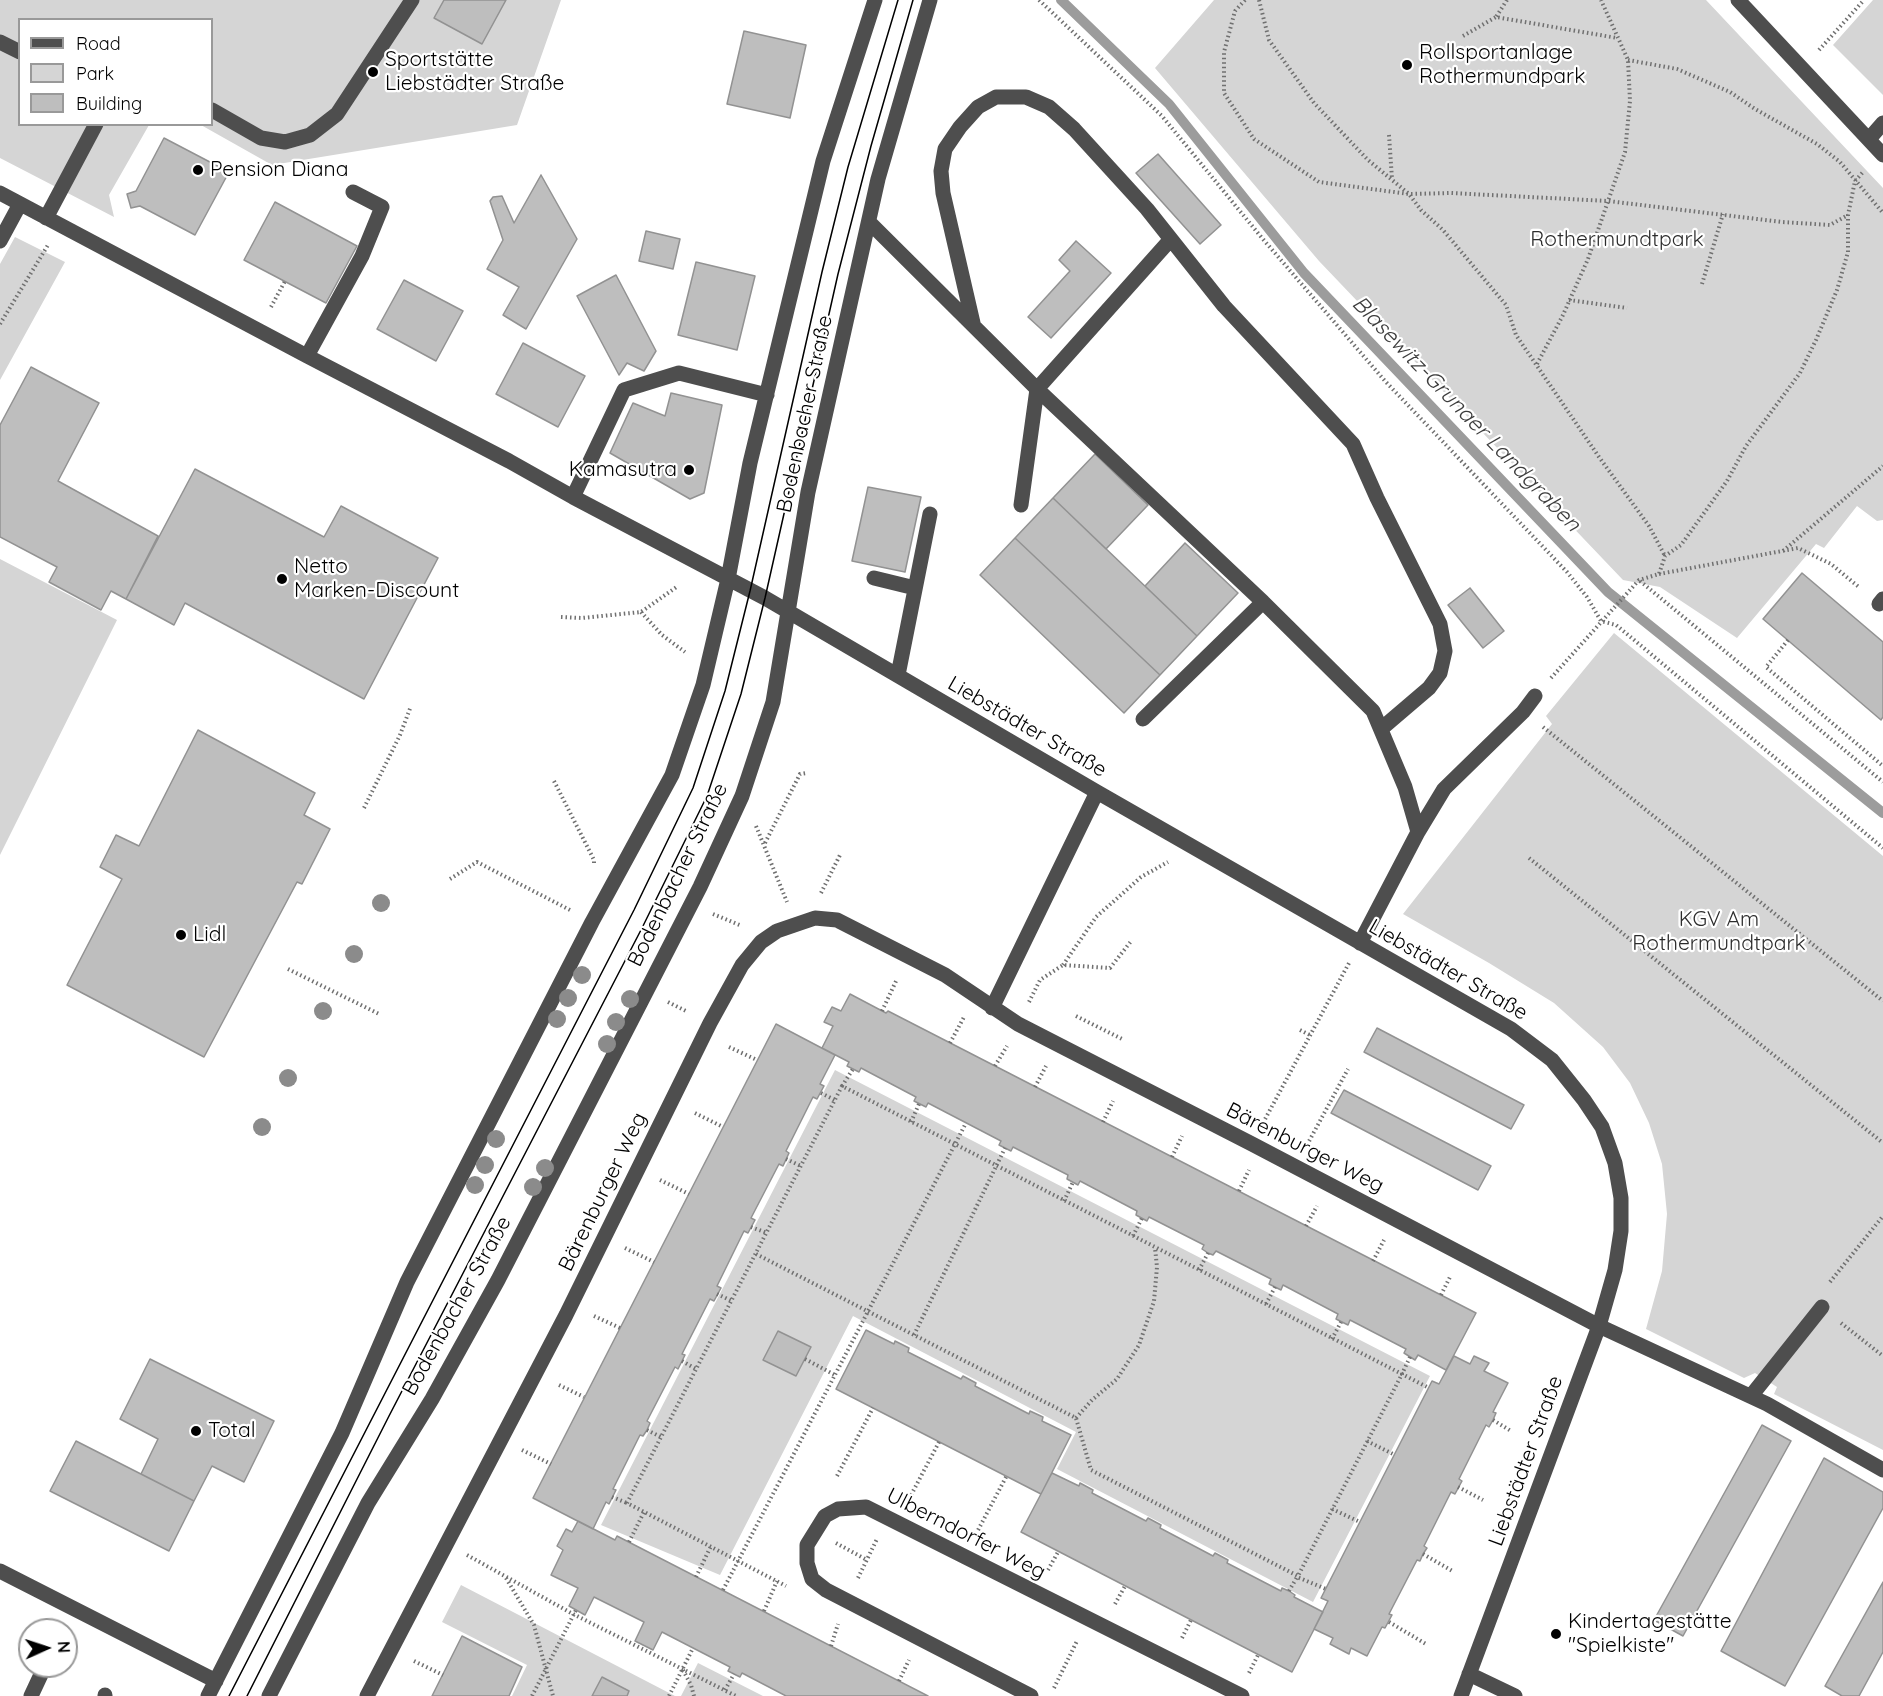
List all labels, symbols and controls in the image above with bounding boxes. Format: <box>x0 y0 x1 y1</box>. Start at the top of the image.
legend <box>18 18 213 126</box>
text: Road <box>76 32 121 55</box>
place label: Rollsportanlage Rothermundpark <box>1419 40 1585 90</box>
place label: Sportstätte Liebstädter Straße <box>385 47 564 97</box>
marker: Rollsportanlage Rothermundpark <box>1400 58 1414 72</box>
text: Park <box>76 62 114 85</box>
marker: Sportstätte Liebstädter Straße <box>366 65 380 79</box>
text: Building <box>76 92 142 115</box>
place label: Pension Diana <box>210 157 348 183</box>
marker: Pension Diana <box>191 163 205 177</box>
park label: Rothermundtpark <box>1530 227 1704 253</box>
water label: Blasewitz‐Grunaer Landgraben <box>1346 291 1586 537</box>
street label: Bodenbacher Straße <box>772 313 838 515</box>
place label: Kamasutra <box>569 457 677 483</box>
marker: Kamasutra <box>682 463 696 477</box>
place label: Netto Marken-Discount <box>294 554 459 604</box>
marker: Netto Marken-Discount <box>275 572 289 586</box>
street label: Liebstädter Straße <box>943 671 1111 783</box>
street label: Bodenbacher Straße <box>623 779 733 971</box>
park label: KGV Am Rothermundtpark <box>1632 907 1806 957</box>
street label: Liebstädter Straße <box>1364 914 1532 1026</box>
place label: Lidl <box>193 922 226 948</box>
marker: Lidl <box>174 928 188 942</box>
street label: Bärenburger Weg <box>1222 1097 1388 1199</box>
street label: Bärenburger Weg <box>554 1108 652 1276</box>
street label: Bodenbacher Straße <box>397 1212 517 1400</box>
street label: Liebstädter Straße <box>1483 1372 1569 1550</box>
place label: Total <box>208 1418 256 1444</box>
marker: Total <box>189 1424 203 1438</box>
street label: Ulberndorfer Weg <box>882 1483 1050 1585</box>
place label: Kindertagestätte "Spielkiste" <box>1568 1609 1732 1659</box>
north arrow <box>18 1618 78 1678</box>
marker: Kindertagestätte "Spielkiste" <box>1549 1627 1563 1641</box>
text: N <box>54 1641 74 1654</box>

